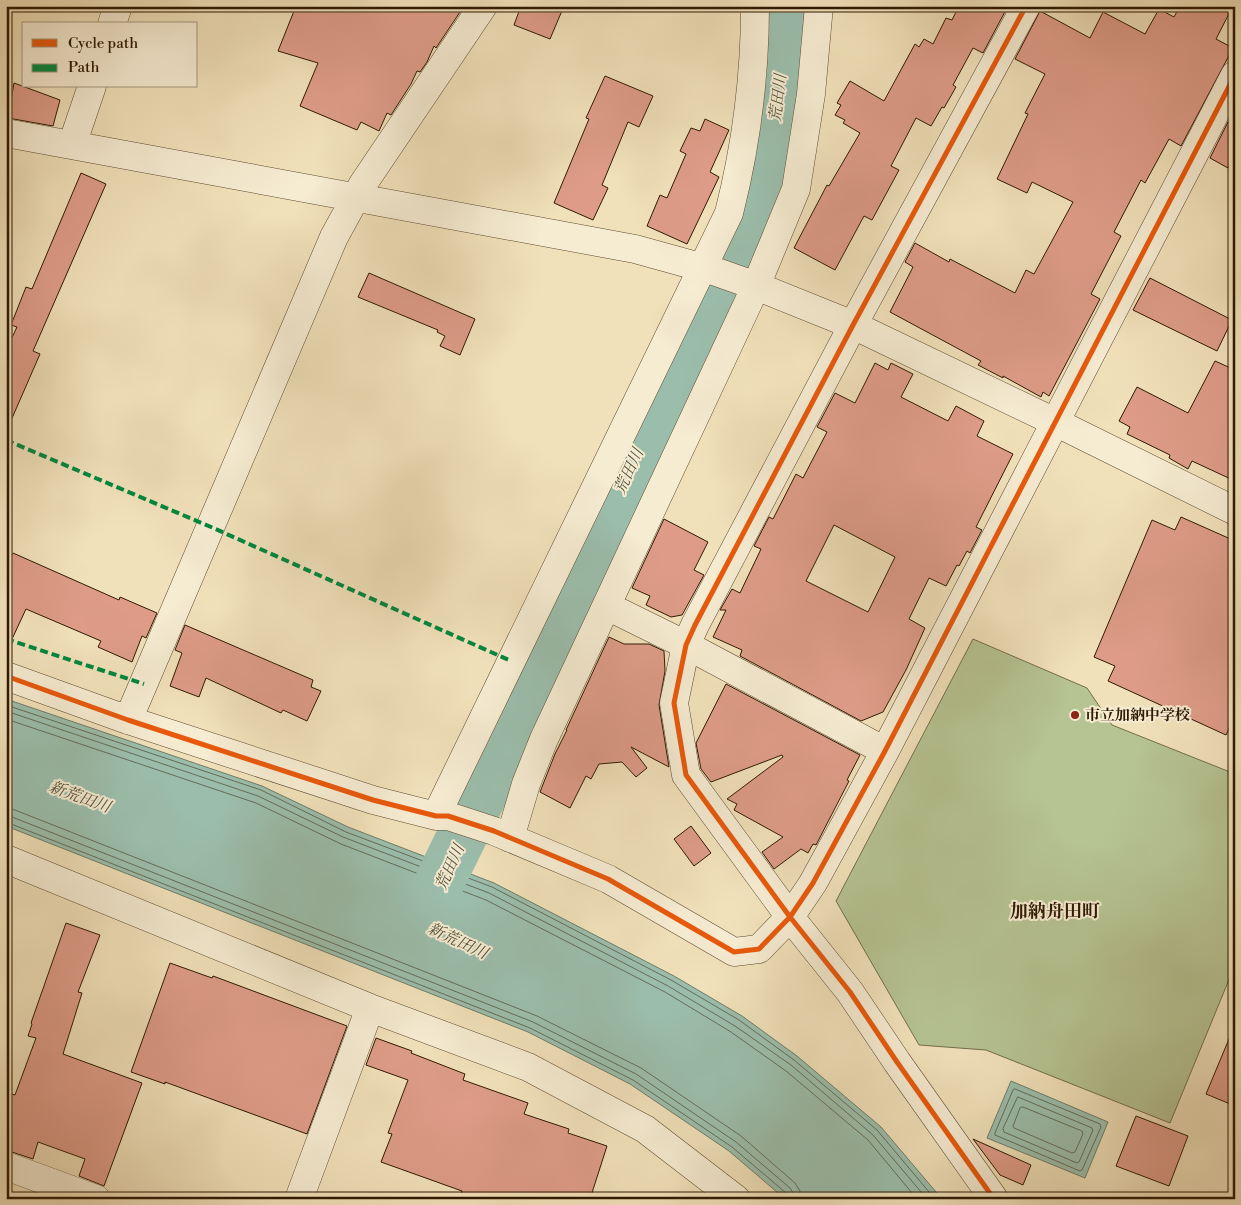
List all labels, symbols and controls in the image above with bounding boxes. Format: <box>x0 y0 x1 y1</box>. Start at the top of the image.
legend <box>22 22 198 88</box>
text: Cycle path <box>68 34 138 53</box>
text: Path <box>68 58 100 77</box>
water label: 荒田川 <box>765 71 791 123</box>
water label: 荒田川 <box>610 444 649 497</box>
place label: 市立加納中学校 <box>1085 706 1190 725</box>
marker: 市立加納中学校 <box>1069 709 1081 721</box>
water label: 新荒田川 <box>46 777 115 818</box>
water label: 荒田川 <box>431 840 470 893</box>
district label: 加納舟田町 <box>1010 900 1100 923</box>
water label: 新荒田川 <box>424 918 493 964</box>

